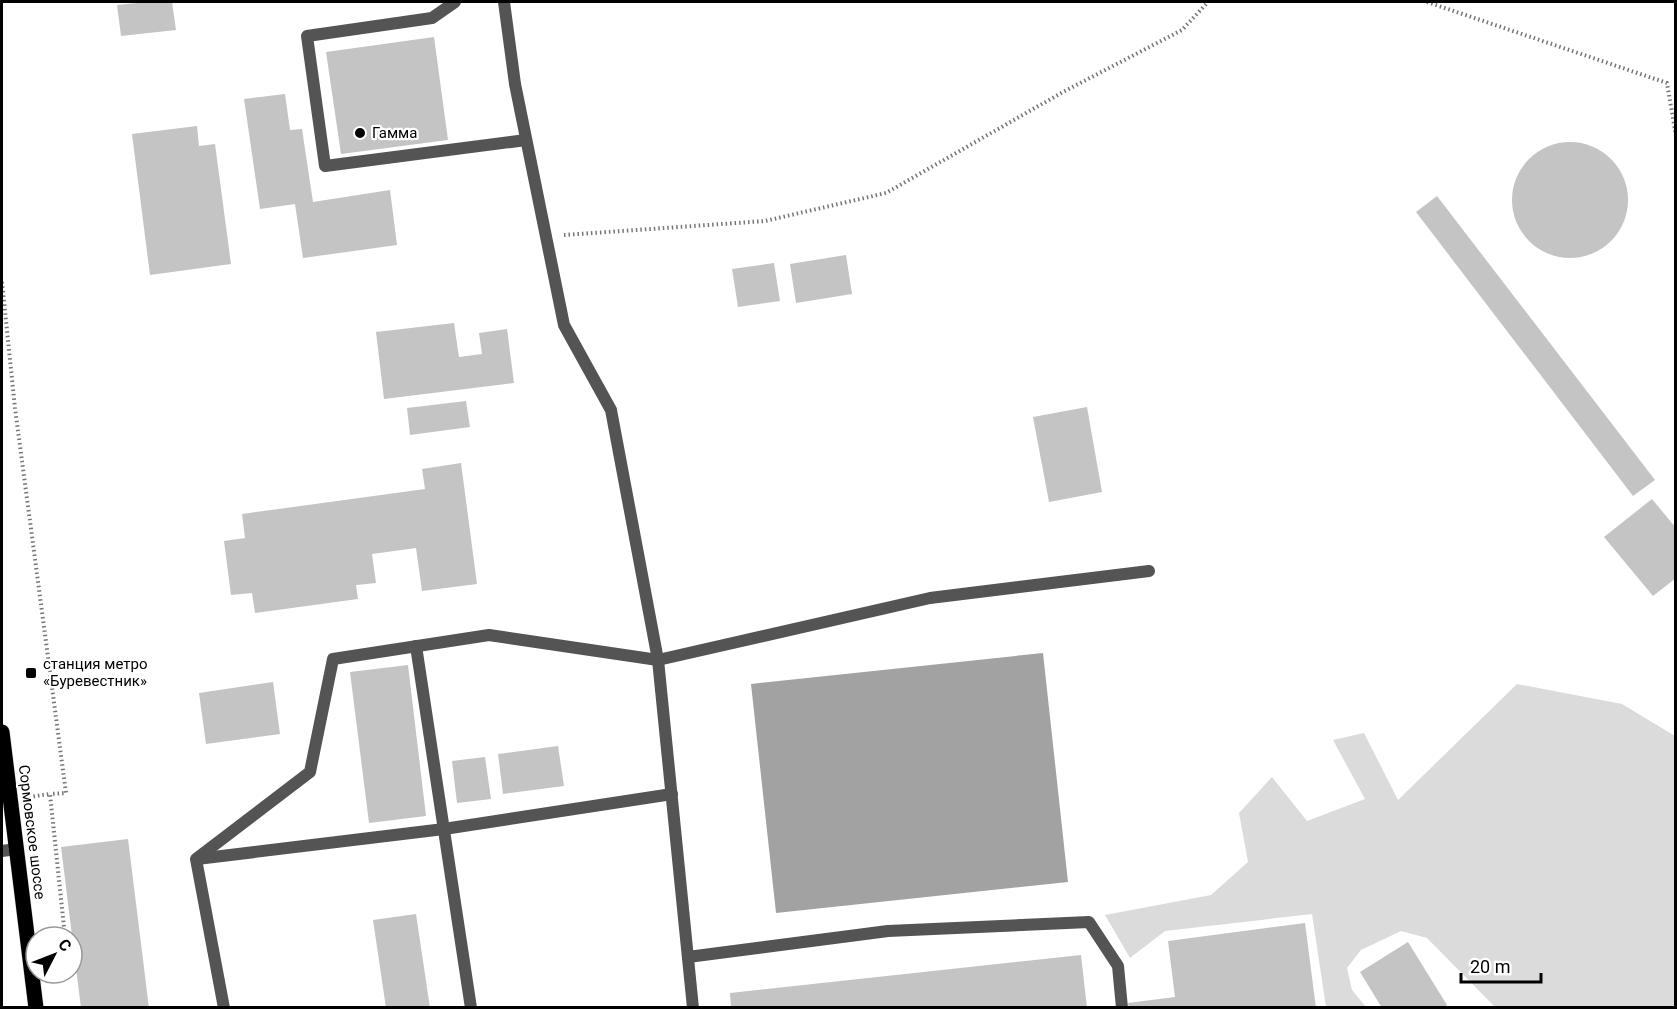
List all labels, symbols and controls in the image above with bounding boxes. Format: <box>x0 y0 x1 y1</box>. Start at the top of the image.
place label: Гамма <box>372 124 417 142</box>
marker: Гамма <box>353 126 367 140</box>
place label: станция метро «Буревестник» <box>43 655 147 690</box>
marker: станция метро «Буревестник» <box>24 666 38 680</box>
street label: Сормовское шоссе <box>15 764 49 900</box>
north arrow <box>24 925 84 985</box>
text: С <box>54 935 75 956</box>
scale bar <box>1461 946 1540 984</box>
text: 20 m <box>1470 956 1510 977</box>

